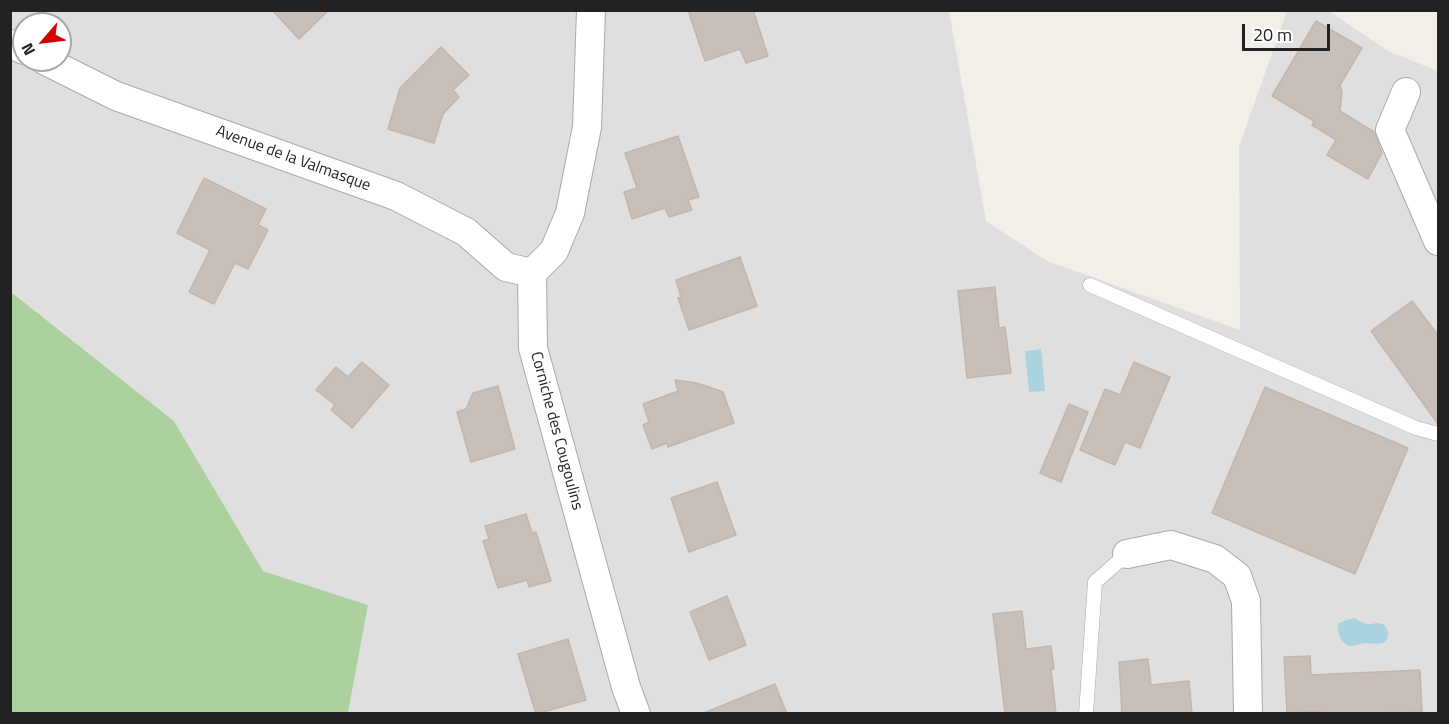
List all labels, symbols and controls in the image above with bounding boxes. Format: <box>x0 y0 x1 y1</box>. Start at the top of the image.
north arrow <box>12 12 72 72</box>
scale bar <box>1245 12 1334 50</box>
text: 20 m <box>1253 21 1292 48</box>
text: N <box>15 39 41 60</box>
street label: Avenue de la Valmasque <box>213 122 373 196</box>
street label: Corniche des Cougoulins <box>526 350 586 512</box>

